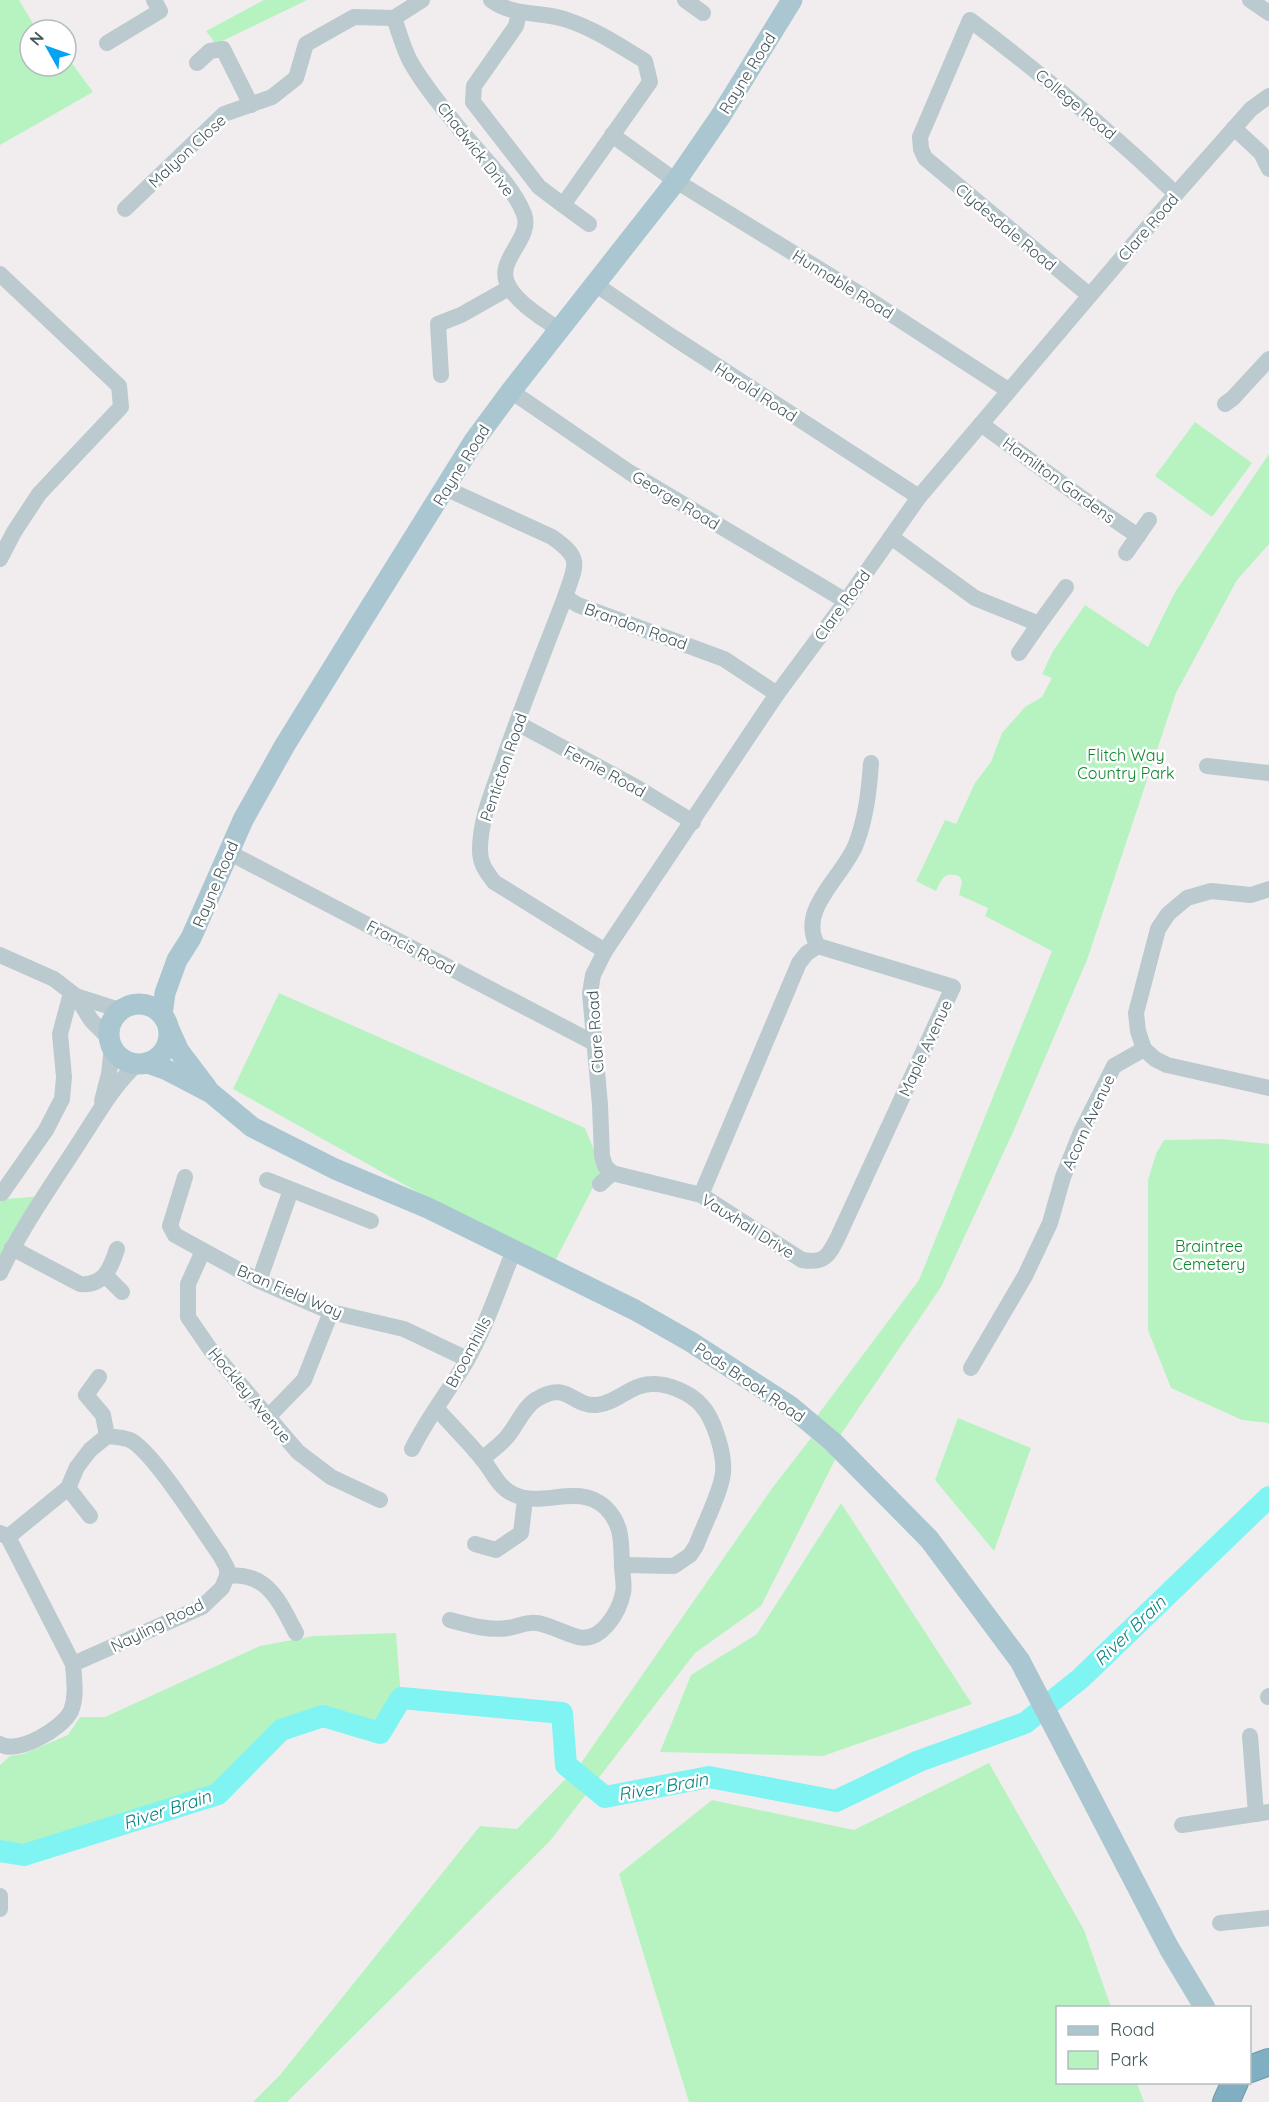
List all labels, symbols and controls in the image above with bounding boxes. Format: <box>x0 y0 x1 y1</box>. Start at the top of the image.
north arrow <box>18 18 78 78</box>
text: N <box>25 27 48 49</box>
street label: Rayne Road <box>714 29 780 117</box>
street label: College Road <box>1032 65 1120 143</box>
street label: Chadwick Drive <box>433 98 519 200</box>
street label: Malyon Close <box>144 110 230 192</box>
street label: Clydesdale Road <box>952 179 1060 275</box>
street label: Clare Road <box>1113 189 1183 265</box>
street label: Hunnable Road <box>789 245 897 323</box>
street label: Harold Road <box>711 358 801 426</box>
street label: Rayne Road <box>428 421 494 509</box>
street label: Hamilton Gardens <box>999 433 1119 527</box>
street label: George Road <box>629 466 723 534</box>
street label: Clare Road <box>810 566 874 644</box>
street label: Brandon Road <box>582 598 690 654</box>
street label: Penticton Road <box>475 710 531 824</box>
street label: Fernie Road <box>561 740 649 802</box>
park label: Flitch Way Country Park <box>1077 745 1175 783</box>
street label: Rayne Road <box>188 838 242 930</box>
street label: Francis Road <box>363 915 459 979</box>
street label: Clare Road <box>582 990 608 1074</box>
street label: Maple Avenue <box>894 997 956 1099</box>
street label: Acorn Avenue <box>1057 1071 1119 1173</box>
street label: Vauxhall Drive <box>698 1189 798 1263</box>
park label: Braintree Cemetery <box>1173 1236 1245 1274</box>
street label: Bran Field Way <box>234 1260 346 1322</box>
street label: Broomhills <box>441 1313 495 1391</box>
street label: Pods Brook Road <box>691 1338 809 1426</box>
street label: Hockley Avenue <box>204 1343 296 1447</box>
water label: River Brain <box>1089 1590 1171 1671</box>
street label: Nayling Road <box>107 1594 207 1656</box>
water label: River Brain <box>616 1767 710 1806</box>
water label: River Brain <box>120 1784 214 1835</box>
legend <box>1056 2006 1251 2084</box>
text: Road <box>1110 2018 1155 2041</box>
text: Park <box>1110 2048 1148 2071</box>

